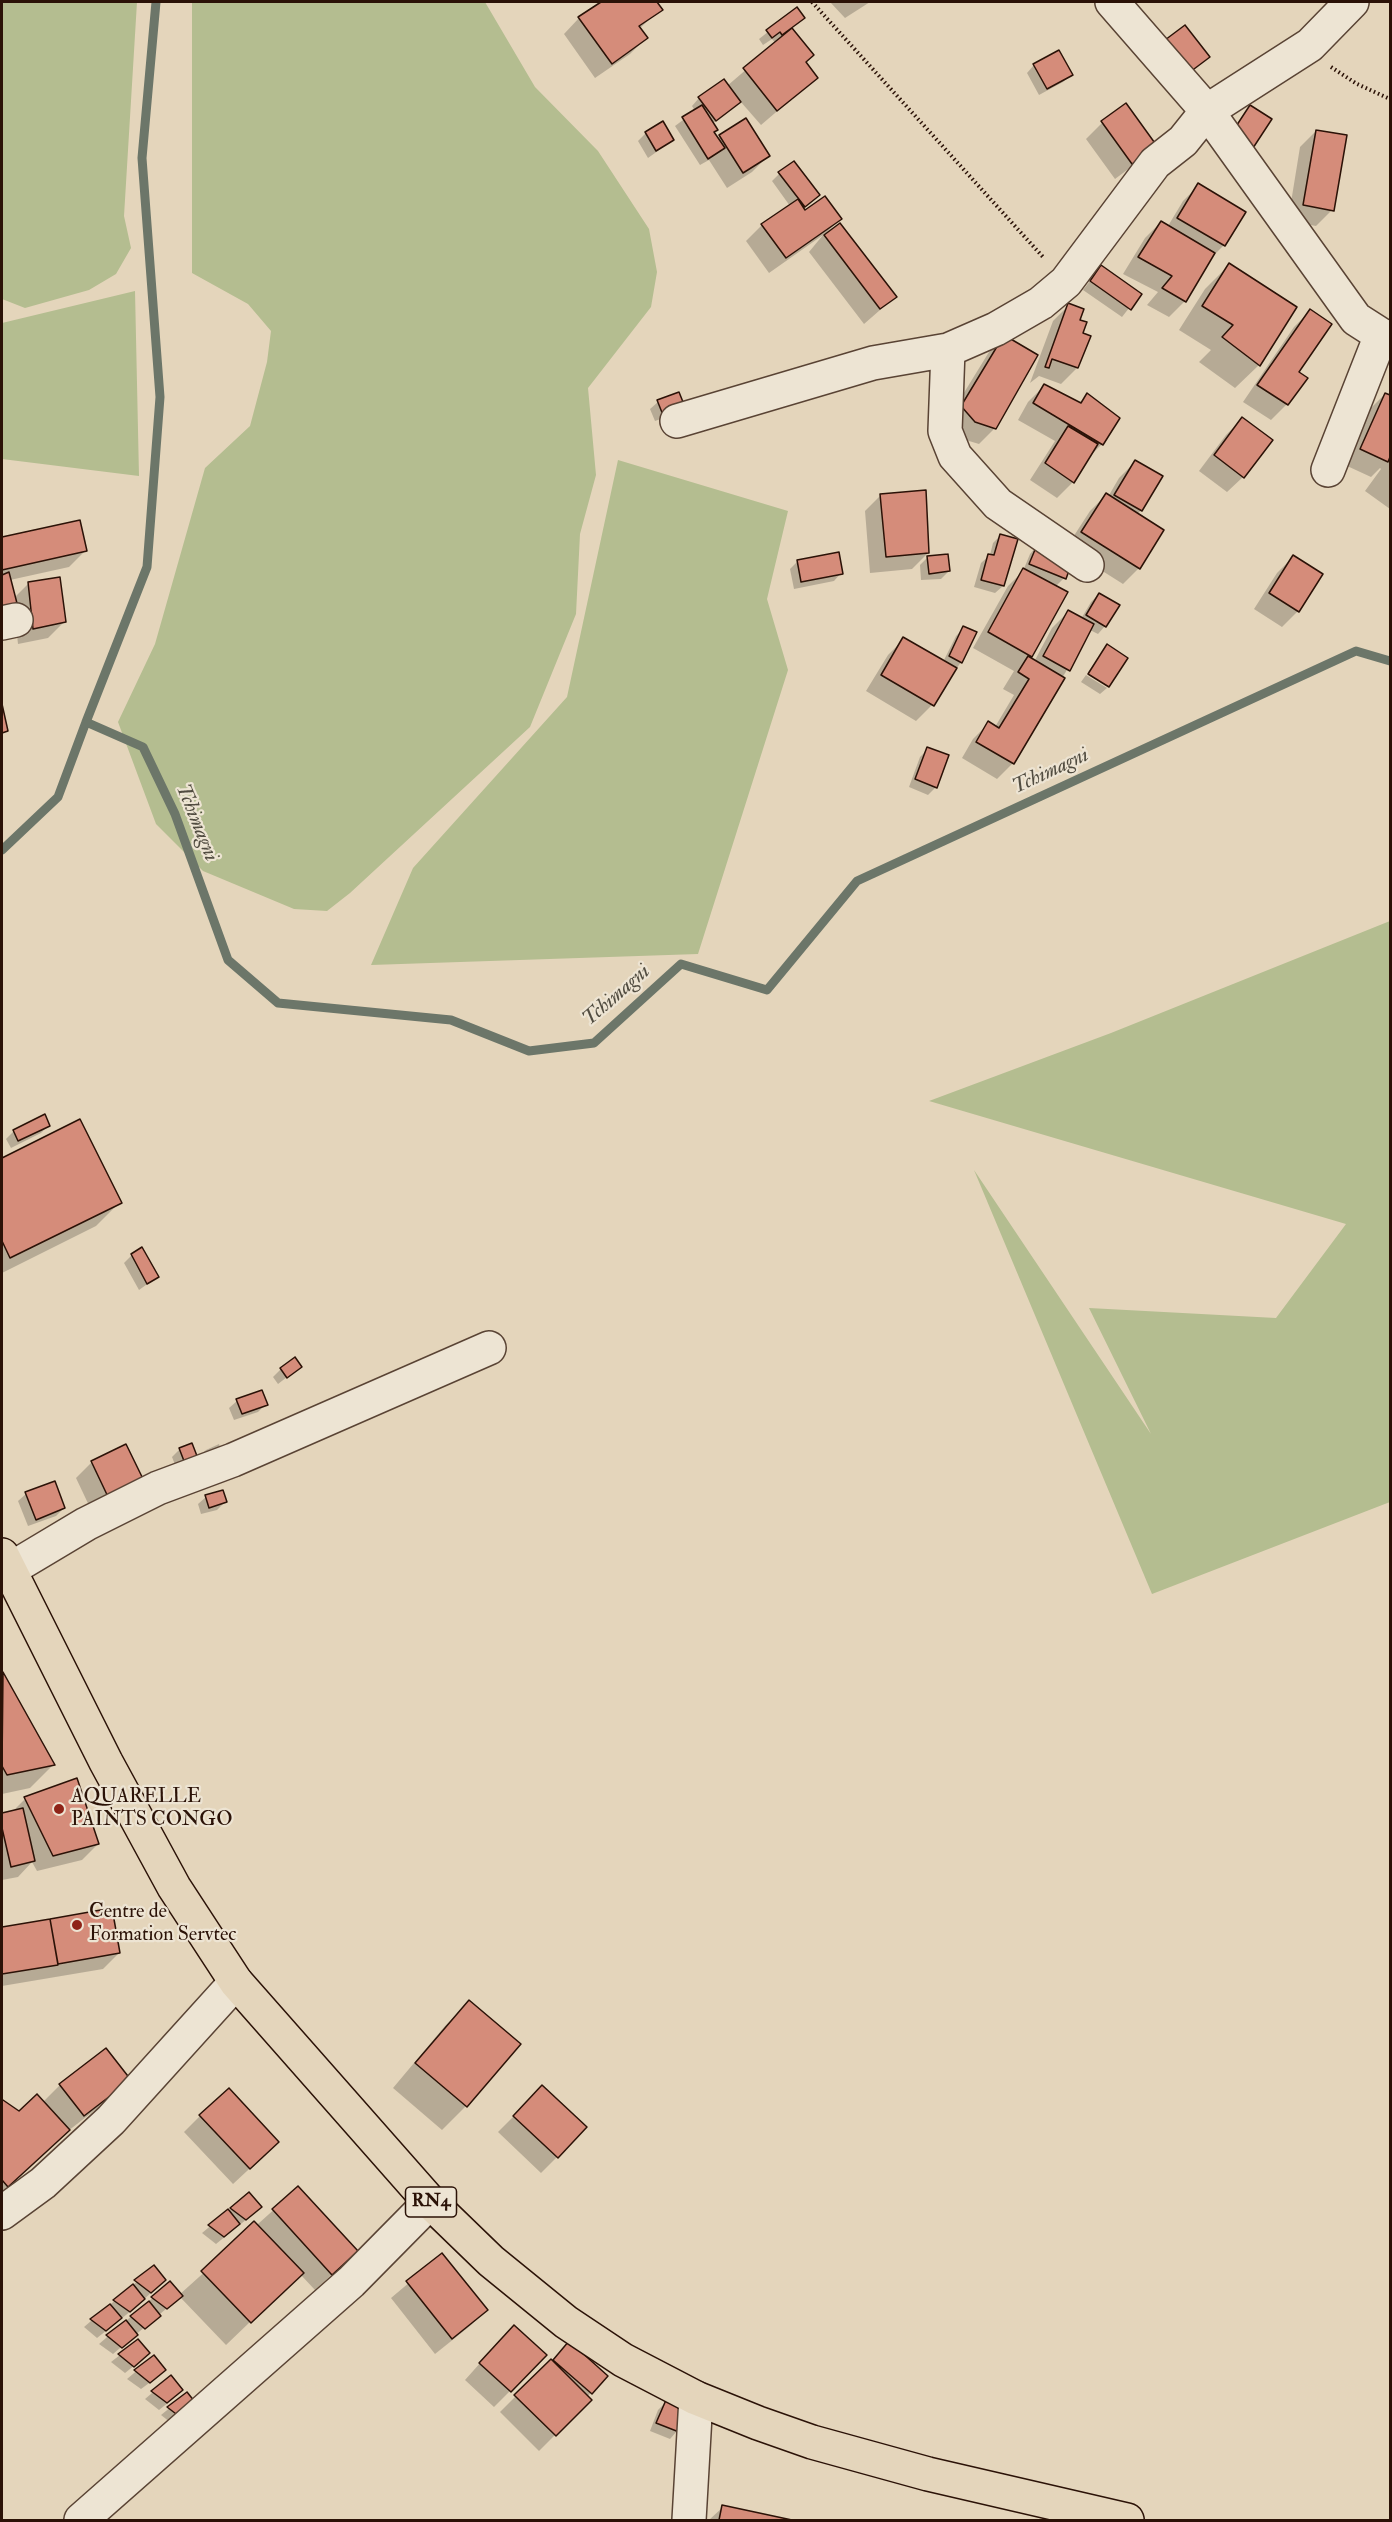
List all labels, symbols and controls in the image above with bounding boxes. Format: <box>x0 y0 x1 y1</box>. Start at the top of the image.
water label: Tchimagni <box>1009 743 1093 801</box>
water label: Tchimagni <box>169 781 223 865</box>
water label: Tchimagni <box>578 960 656 1032</box>
place label: AQUARELLE PAINTS CONGO <box>71 1786 232 1833</box>
marker: AQUARELLE PAINTS CONGO <box>52 1802 66 1816</box>
place label: Centre de Formation Servtec <box>89 1901 236 1948</box>
marker: Centre de Formation Servtec <box>70 1918 84 1932</box>
road number: RN4 <box>406 2187 456 2217</box>

